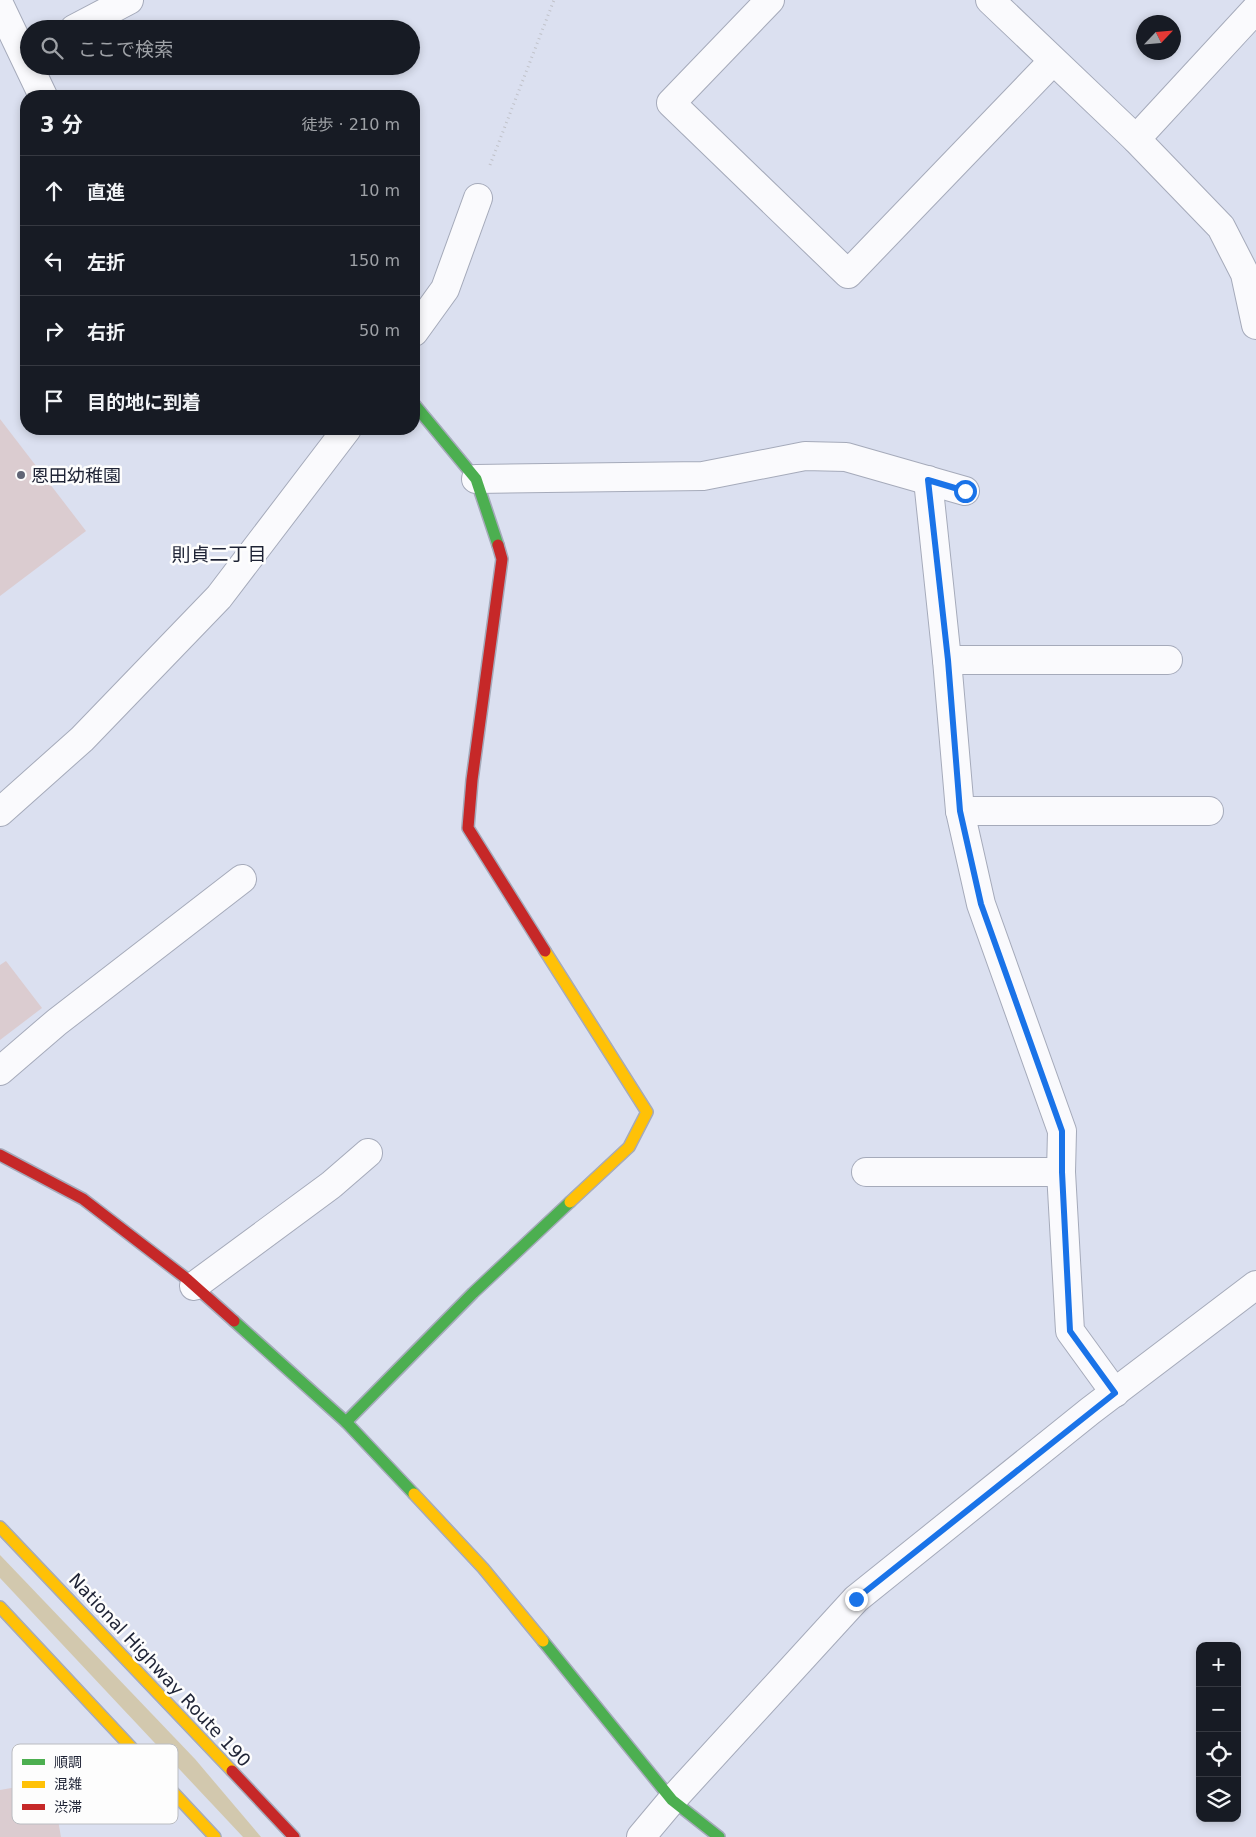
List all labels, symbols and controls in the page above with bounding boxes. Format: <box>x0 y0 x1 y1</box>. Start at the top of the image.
north arrow <box>1136 15 1181 60</box>
search box <box>20 20 420 75</box>
icon: search <box>38 34 66 62</box>
text: ここで検索 <box>78 38 173 60</box>
text: 3 分 <box>40 113 83 137</box>
text: 徒歩 · 210 m <box>302 115 400 134</box>
icon: ahead <box>40 177 68 205</box>
text: 直進 <box>87 181 125 203</box>
text: 10 m <box>359 181 400 200</box>
icon: left <box>40 247 68 275</box>
text: 左折 <box>87 251 125 273</box>
text: 150 m <box>349 251 400 270</box>
icon: right <box>40 317 68 345</box>
text: 右折 <box>87 321 125 343</box>
text: 50 m <box>359 321 400 340</box>
icon: arrive <box>40 387 68 415</box>
text: 目的地に到着 <box>87 391 201 413</box>
place label: 恩田幼稚園 <box>31 465 121 486</box>
marker: 恩田幼稚園 <box>15 469 27 481</box>
route start <box>954 480 977 503</box>
district label: 則貞二丁目 <box>171 543 267 565</box>
street label: National Highway Route 190 <box>65 1569 255 1771</box>
route end <box>845 1588 868 1611</box>
map controls <box>1196 1642 1241 1822</box>
button: + <box>1196 1642 1241 1687</box>
button: − <box>1196 1687 1241 1732</box>
button: locate <box>1196 1732 1241 1777</box>
legend <box>12 1744 178 1824</box>
text: 順調 <box>54 1754 82 1770</box>
text: 混雑 <box>54 1776 82 1792</box>
button: layers <box>1196 1777 1241 1822</box>
text: 渋滞 <box>54 1799 82 1815</box>

